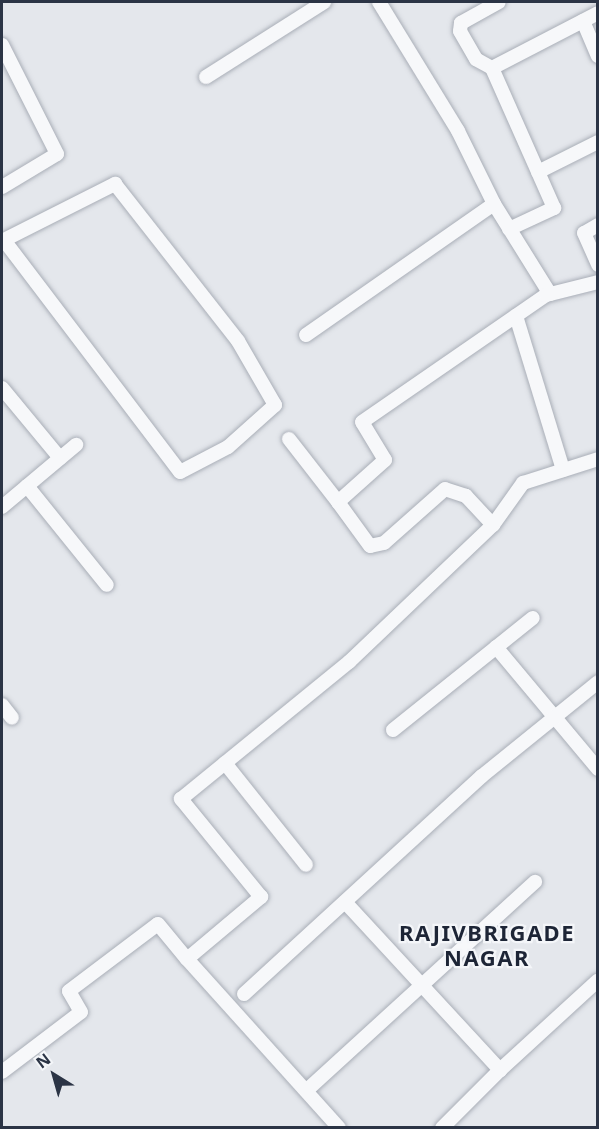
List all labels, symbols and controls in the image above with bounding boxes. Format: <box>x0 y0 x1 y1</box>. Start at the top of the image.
district label: RAJIVBRIGADE NAGAR <box>399 919 575 970</box>
north arrow <box>24 1045 84 1105</box>
text: N <box>31 1048 55 1073</box>

